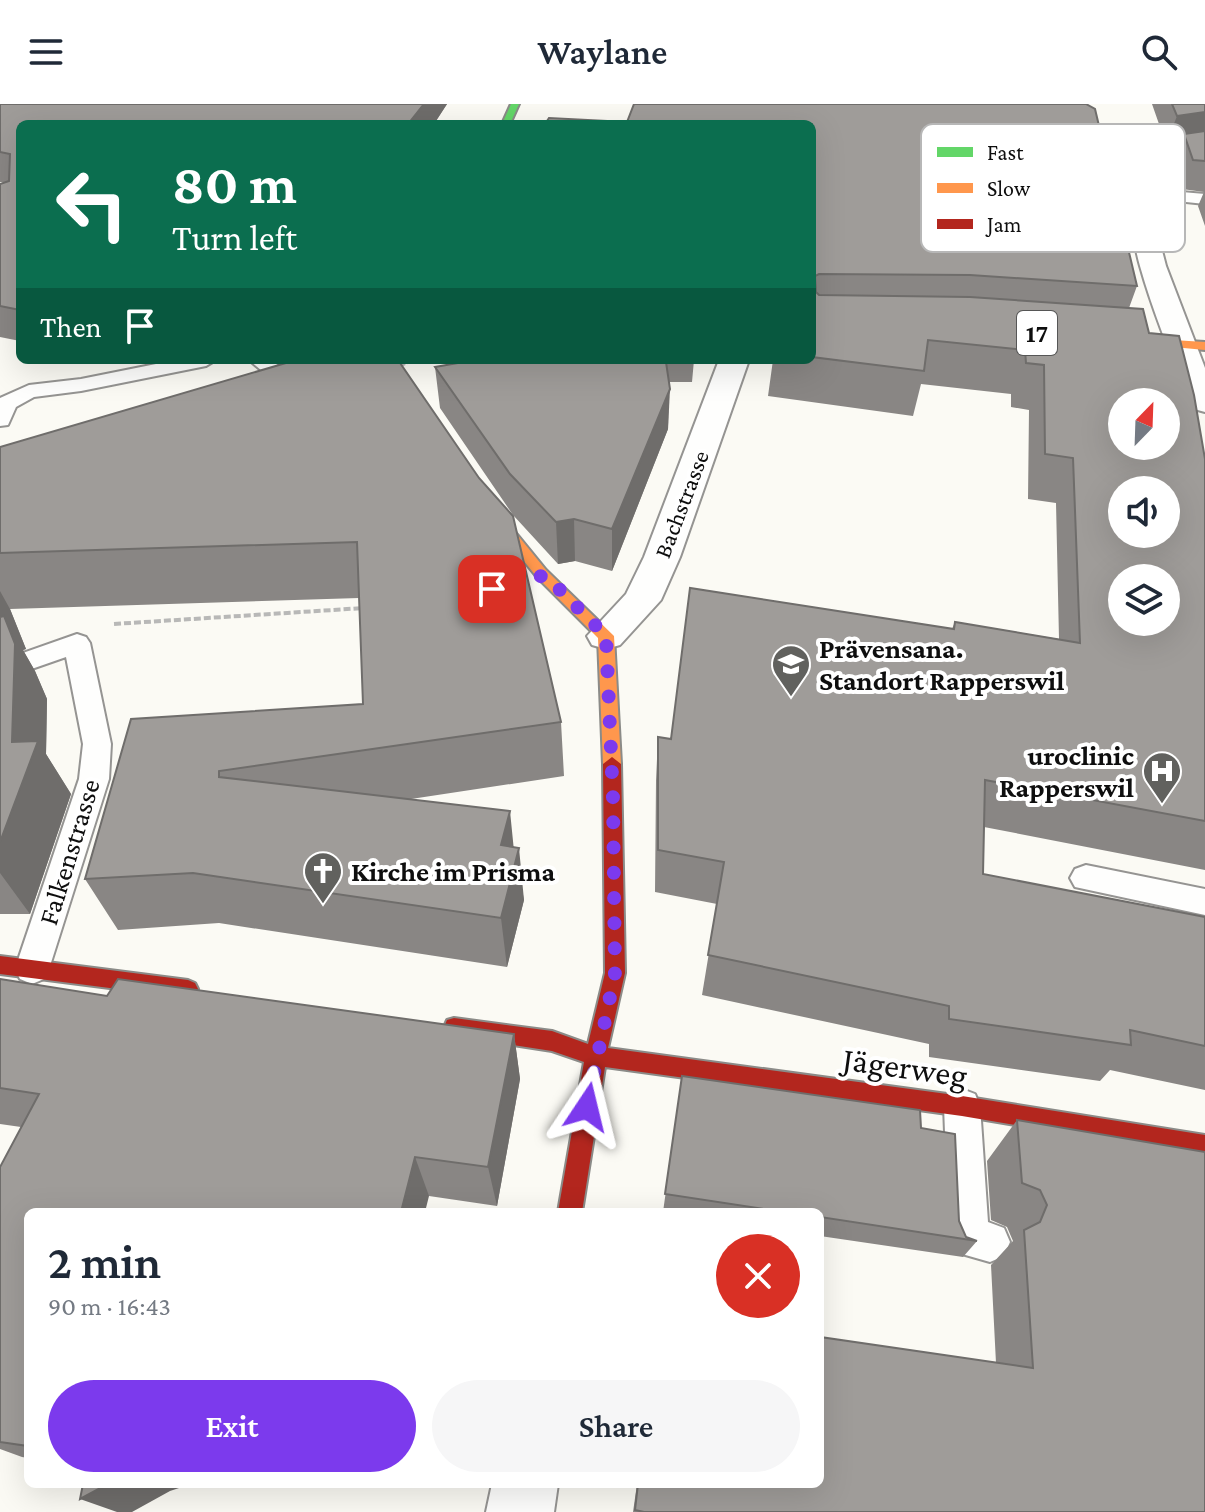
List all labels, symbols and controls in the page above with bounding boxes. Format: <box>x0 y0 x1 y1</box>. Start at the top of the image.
icon: menu <box>24 30 68 74</box>
icon: search <box>1137 30 1181 74</box>
text: Waylane <box>538 32 667 72</box>
legend <box>921 124 1185 252</box>
text: Fast <box>987 140 1024 165</box>
icon: left <box>40 152 144 256</box>
text: 80 m <box>172 153 297 215</box>
text: Slow <box>987 176 1031 201</box>
text: Jam <box>985 212 1022 237</box>
text: Turn left <box>172 218 297 258</box>
icon: arrive <box>118 304 162 348</box>
text: Then <box>40 310 102 343</box>
road number: 17 <box>1017 311 1057 355</box>
north arrow <box>1108 388 1180 460</box>
map controls <box>1108 388 1180 636</box>
street label: Bachstrasse <box>648 446 714 562</box>
button: sound <box>1108 476 1180 548</box>
pin <box>458 555 526 623</box>
button: layers <box>1108 564 1180 636</box>
icon: arrive <box>470 567 514 611</box>
place label: Prävensana. Standort Rapperswil <box>819 633 1064 696</box>
school or university icon: Prävensana. Standort Rapperswil <box>770 643 812 698</box>
place label: uroclinic Rapperswil <box>999 740 1134 803</box>
hospital icon: uroclinic Rapperswil <box>1141 750 1183 805</box>
street label: Falkenstrasse <box>32 775 106 929</box>
church icon: Kirche im Prisma <box>302 850 344 905</box>
place label: Kirche im Prisma <box>351 856 556 887</box>
street label: Jägerweg <box>837 1040 970 1095</box>
position arrow <box>545 1065 629 1149</box>
button: close <box>716 1234 800 1318</box>
text: 2 min <box>48 1235 161 1288</box>
text: 90 m · 16:43 <box>48 1292 171 1321</box>
button: Exit <box>48 1380 416 1472</box>
button: Share <box>432 1380 800 1472</box>

